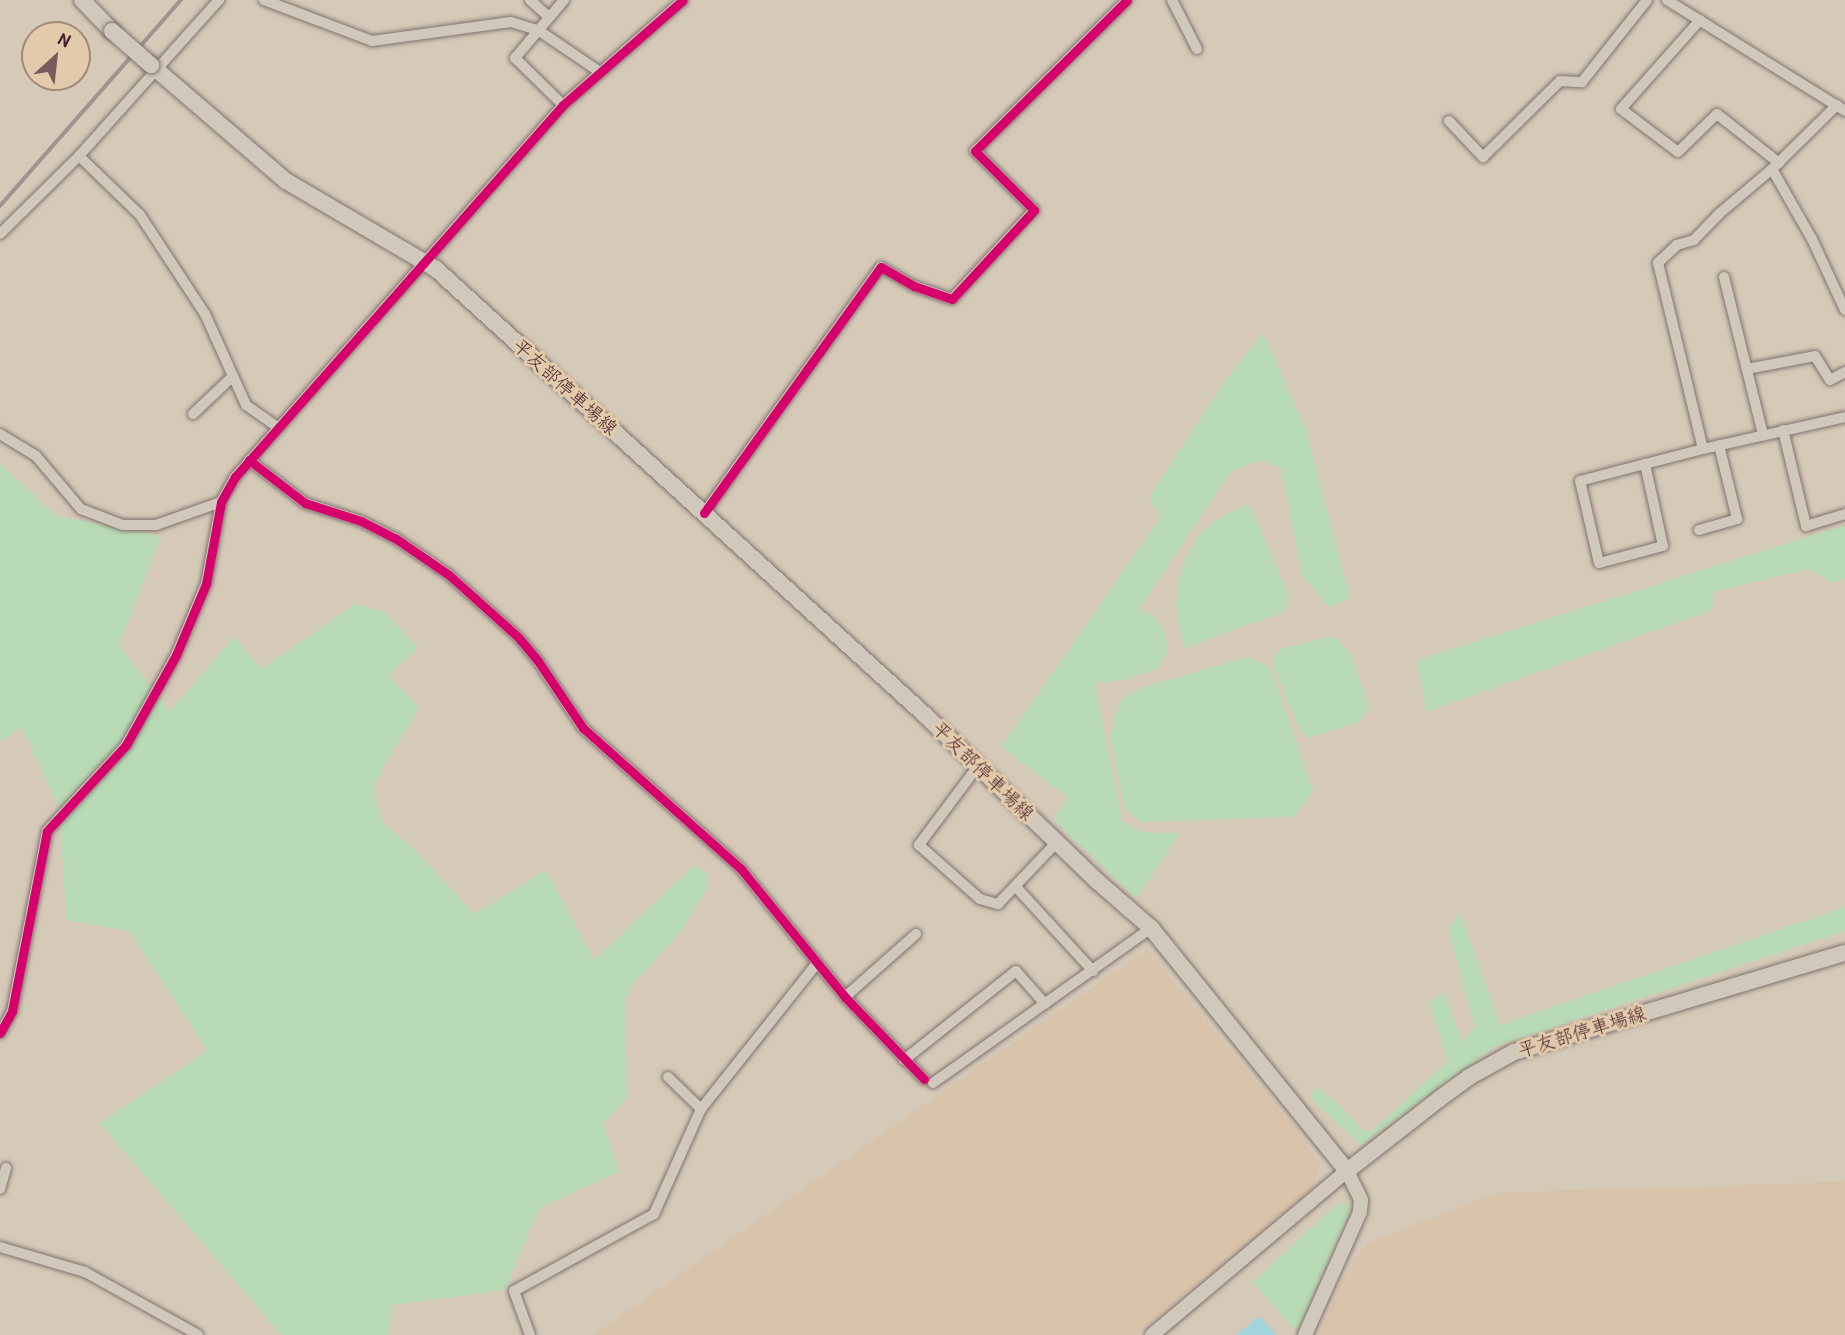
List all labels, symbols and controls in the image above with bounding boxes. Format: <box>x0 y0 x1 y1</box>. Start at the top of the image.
north arrow <box>21 21 91 91</box>
text: N <box>54 25 75 53</box>
street label: 平友部停車場線 <box>508 334 622 440</box>
street label: 平友部停車場線 <box>927 717 1039 825</box>
street label: 平友部停車場線 <box>1515 1002 1649 1062</box>

